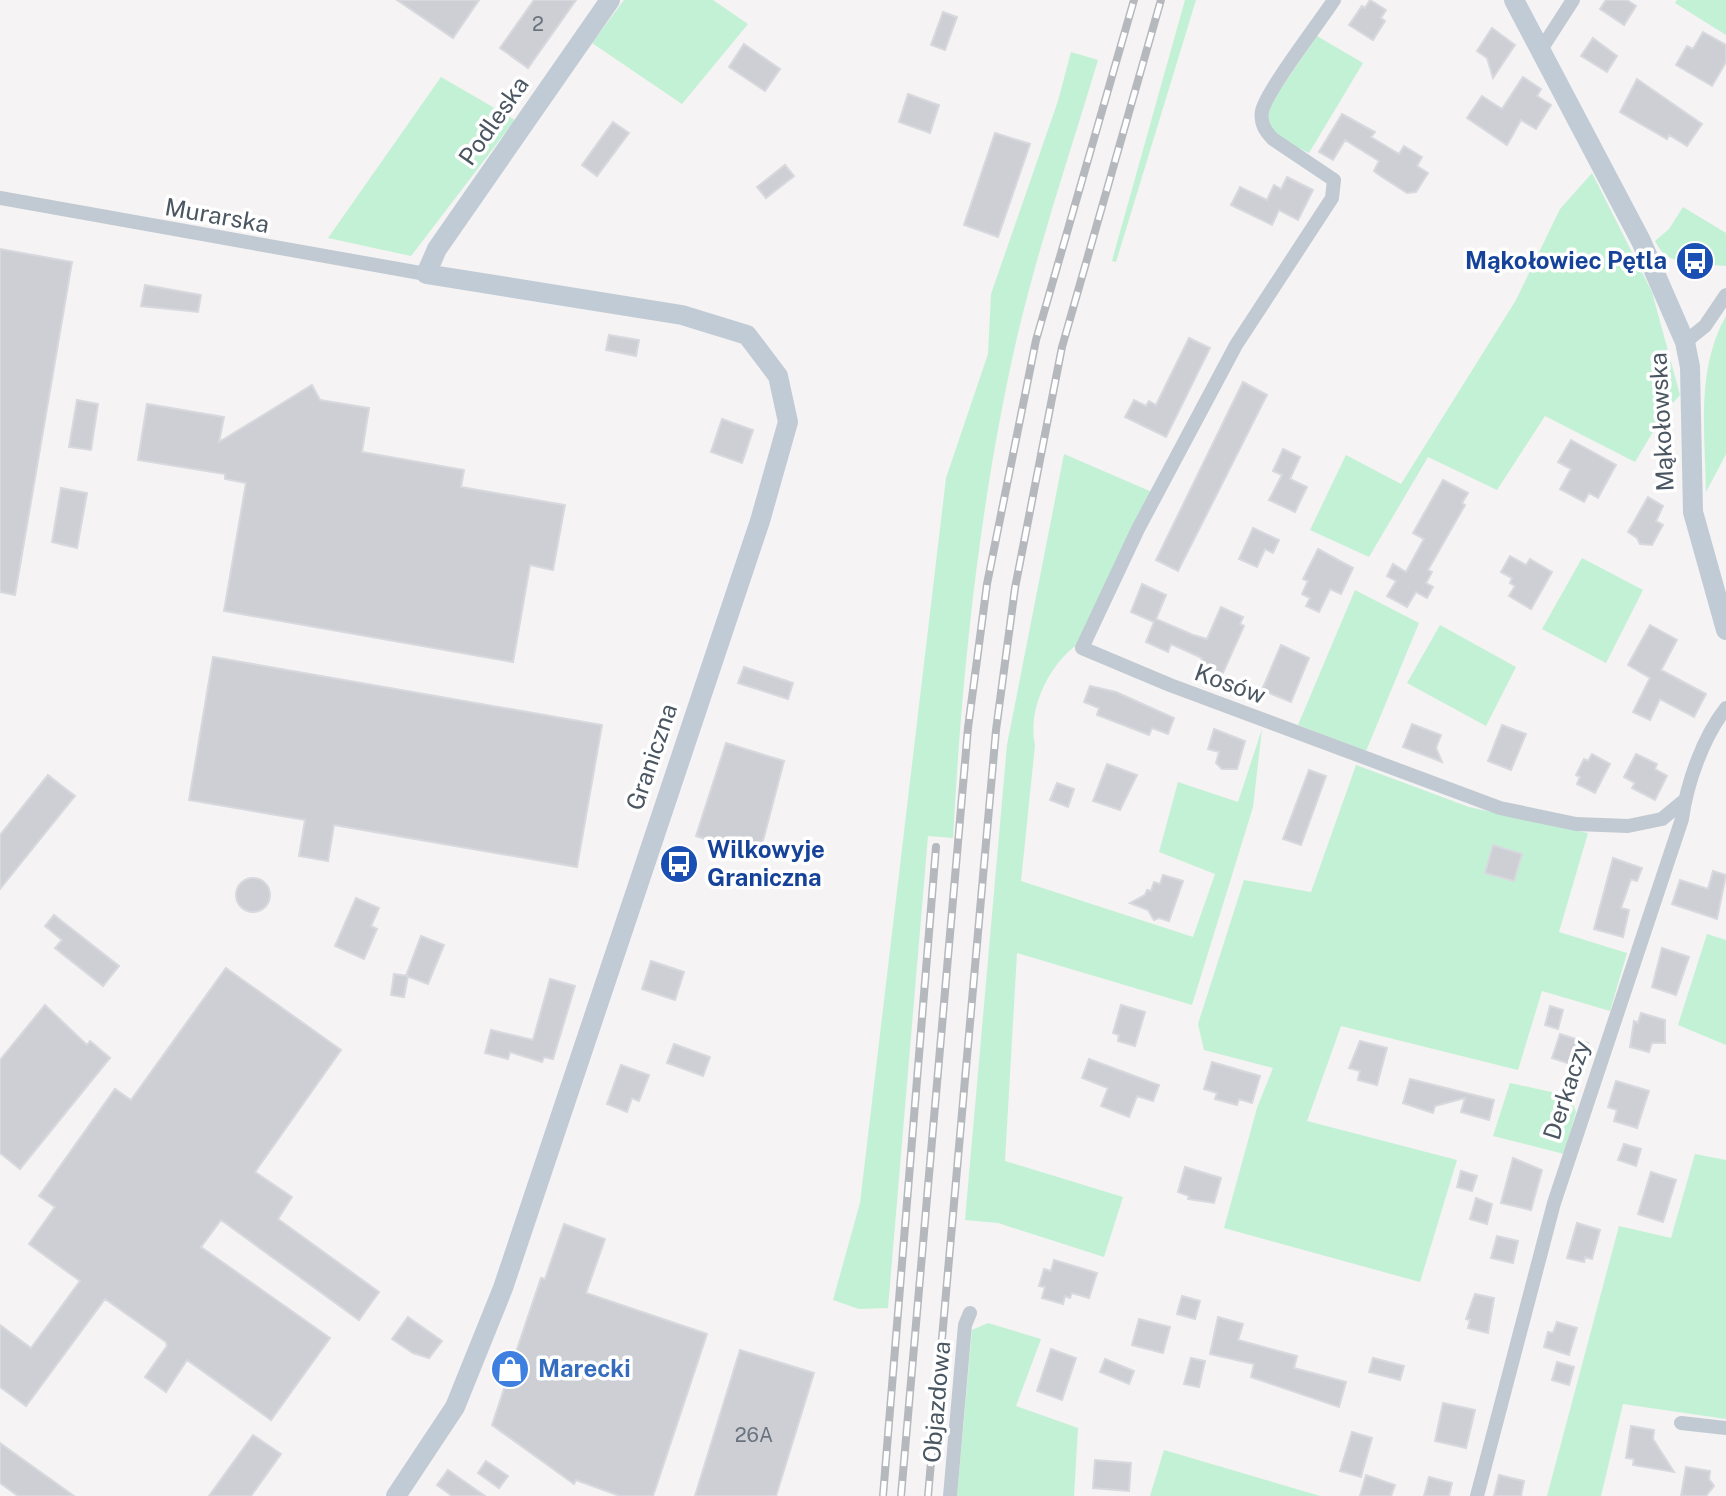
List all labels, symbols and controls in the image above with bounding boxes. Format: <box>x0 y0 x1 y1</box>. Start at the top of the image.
house number: 2 <box>532 12 544 36</box>
street label: Podleska <box>452 71 534 170</box>
street label: Murarska <box>163 192 272 238</box>
bus stop icon: Mąkołowiec Pętla <box>1674 240 1716 282</box>
place label: Mąkołowiec Pętla <box>1465 246 1667 274</box>
street label: Mąkołowska <box>1643 352 1679 492</box>
street label: Kosów <box>1191 657 1270 709</box>
street label: Graniczna <box>620 700 682 814</box>
place label: Wilkowyje Graniczna <box>707 835 825 891</box>
bus stop icon: Wilkowyje Graniczna <box>658 843 700 885</box>
street label: Derkaczy <box>1537 1036 1595 1143</box>
street label: Objazdowa <box>917 1340 955 1464</box>
shop icon: Marecki <box>489 1348 531 1390</box>
place label: Marecki <box>538 1354 631 1382</box>
house number: 26A <box>735 1423 773 1447</box>

